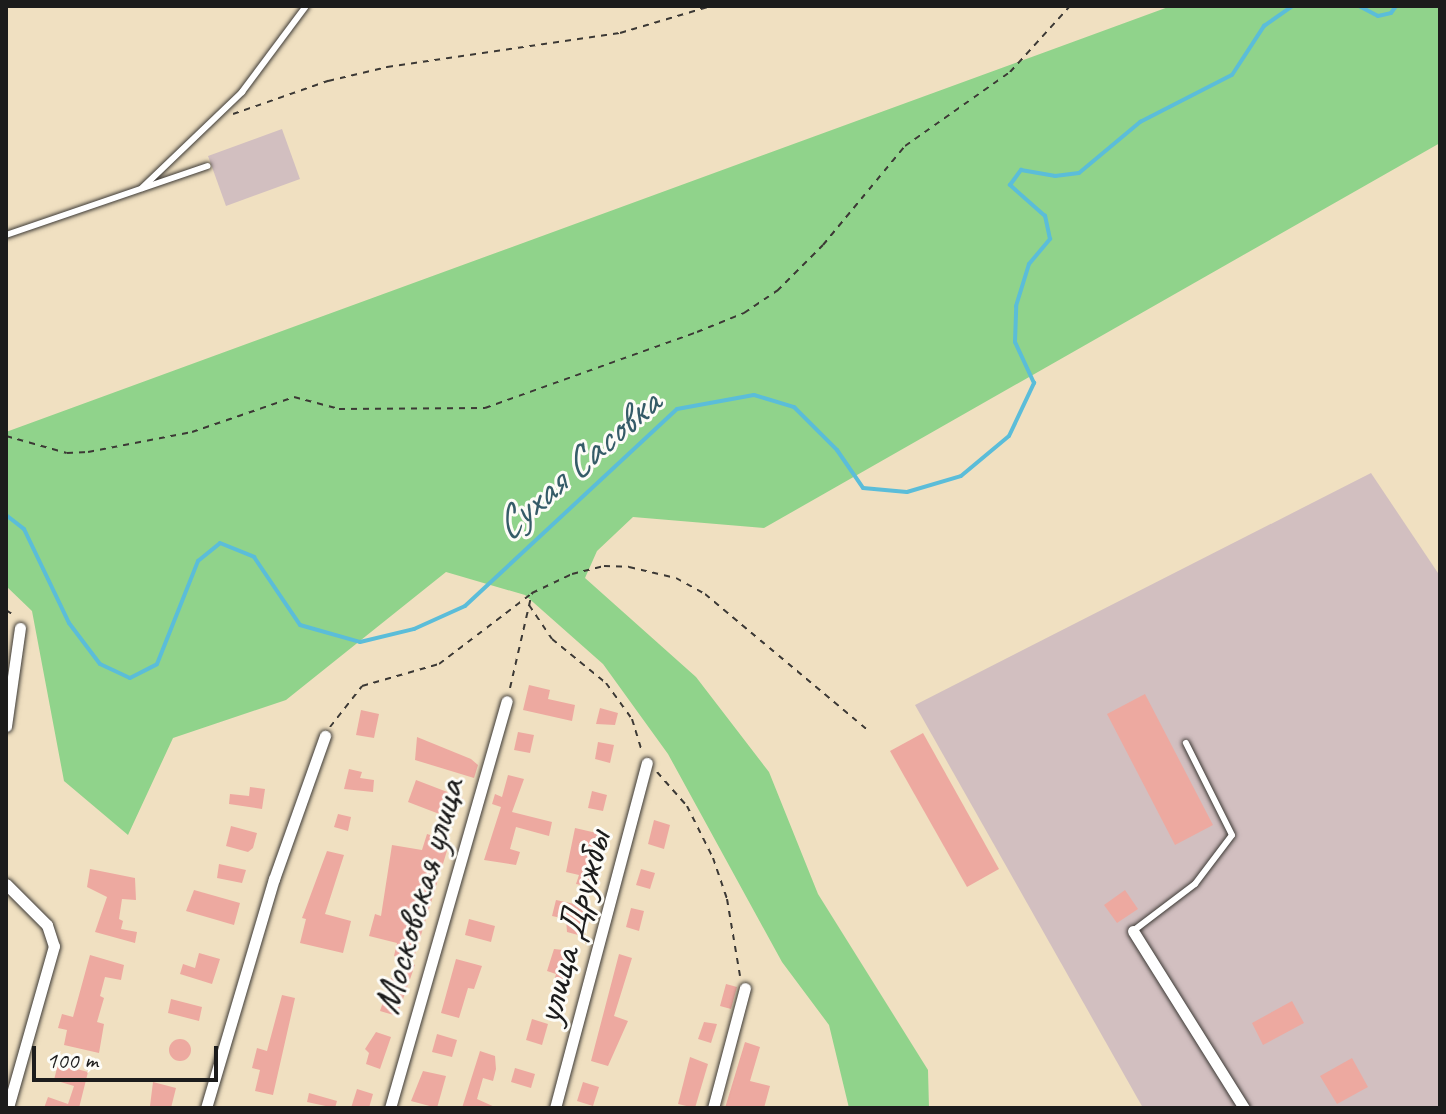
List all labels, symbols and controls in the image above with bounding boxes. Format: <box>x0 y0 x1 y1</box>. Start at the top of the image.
water label: Сухая Сасовка <box>484 379 670 551</box>
street label: Московская улица <box>361 772 475 1020</box>
street label: улица Дружбы <box>523 826 621 1028</box>
scale bar <box>36 1030 222 1080</box>
text: 100 m <box>46 1045 98 1075</box>

